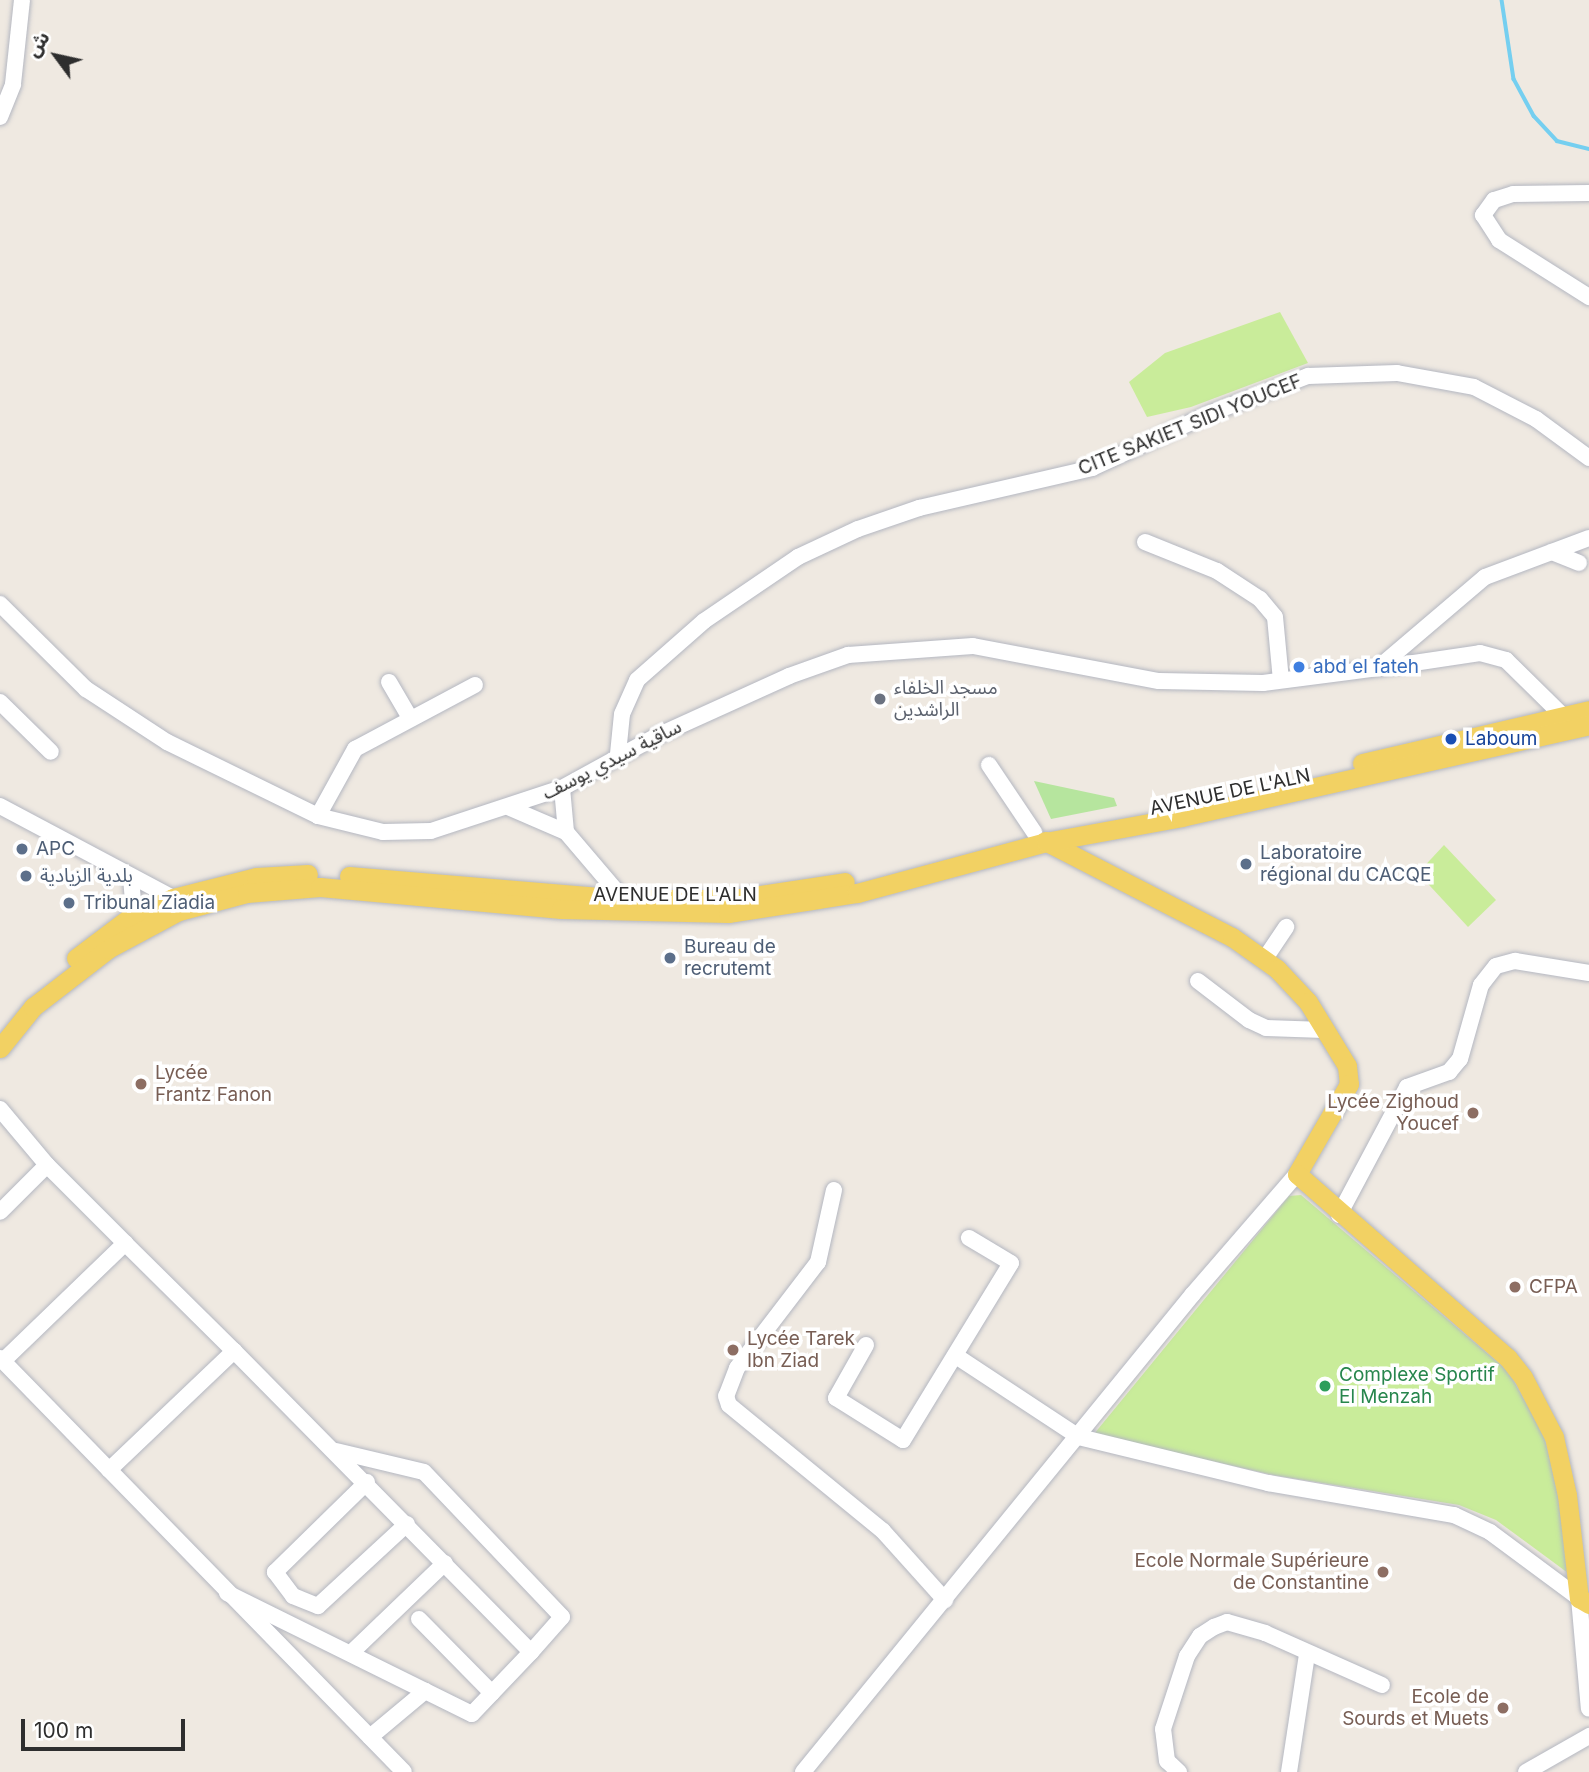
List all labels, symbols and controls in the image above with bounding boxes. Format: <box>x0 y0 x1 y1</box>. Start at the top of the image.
north arrow <box>21 21 91 91</box>
text: ش <box>21 27 55 61</box>
street label: CITE SAKIET SIDI YOUCEF <box>1075 370 1305 480</box>
place label: abd el fateh <box>1313 656 1419 678</box>
marker: abd el fateh <box>1291 659 1307 675</box>
place label: مسجد الخلفاء الراشدين <box>894 677 998 721</box>
marker: مسجد الخلفاء الراشدين <box>872 691 888 707</box>
street label: ساقية سيدي يوسف <box>539 715 685 805</box>
place label: Laboum <box>1465 728 1537 750</box>
marker: Laboum <box>1443 731 1459 747</box>
street label: AVENUE DE L'ALN <box>1148 764 1312 820</box>
place label: APC <box>36 838 75 860</box>
marker: APC <box>14 841 30 857</box>
place label: Laboratoire régional du CACQE <box>1260 842 1431 886</box>
marker: Laboratoire régional du CACQE <box>1238 856 1254 872</box>
place label: بلدية الزيادية <box>40 865 133 887</box>
marker: بلدية الزيادية <box>18 868 34 884</box>
street label: AVENUE DE L'ALN <box>593 884 757 906</box>
place label: Tribunal Ziadia <box>83 892 215 914</box>
marker: Tribunal Ziadia <box>61 895 77 911</box>
place label: Bureau de recrutemt <box>684 936 776 980</box>
marker: Bureau de recrutemt <box>662 950 678 966</box>
place label: Lycée Frantz Fanon <box>155 1062 272 1106</box>
marker: Lycée Frantz Fanon <box>133 1076 149 1092</box>
place label: Lycée Zighoud Youcef <box>1327 1091 1459 1135</box>
marker: Lycée Zighoud Youcef <box>1465 1105 1481 1121</box>
place label: CFPA <box>1529 1276 1578 1298</box>
marker: CFPA <box>1507 1279 1523 1295</box>
place label: Lycée Tarek Ibn Ziad <box>747 1328 855 1372</box>
marker: Lycée Tarek Ibn Ziad <box>725 1342 741 1358</box>
place label: Complexe Sportif El Menzah <box>1339 1364 1495 1408</box>
marker: Complexe Sportif El Menzah <box>1317 1378 1333 1394</box>
place label: Ecole Normale Supérieure de Constantine <box>1134 1550 1369 1594</box>
marker: Ecole Normale Supérieure de Constantine <box>1375 1564 1391 1580</box>
place label: Ecole de Sourds et Muets <box>1342 1686 1489 1730</box>
marker: Ecole de Sourds et Muets <box>1495 1700 1511 1716</box>
scale bar <box>24 1706 189 1750</box>
text: 100 m <box>34 1718 93 1743</box>

